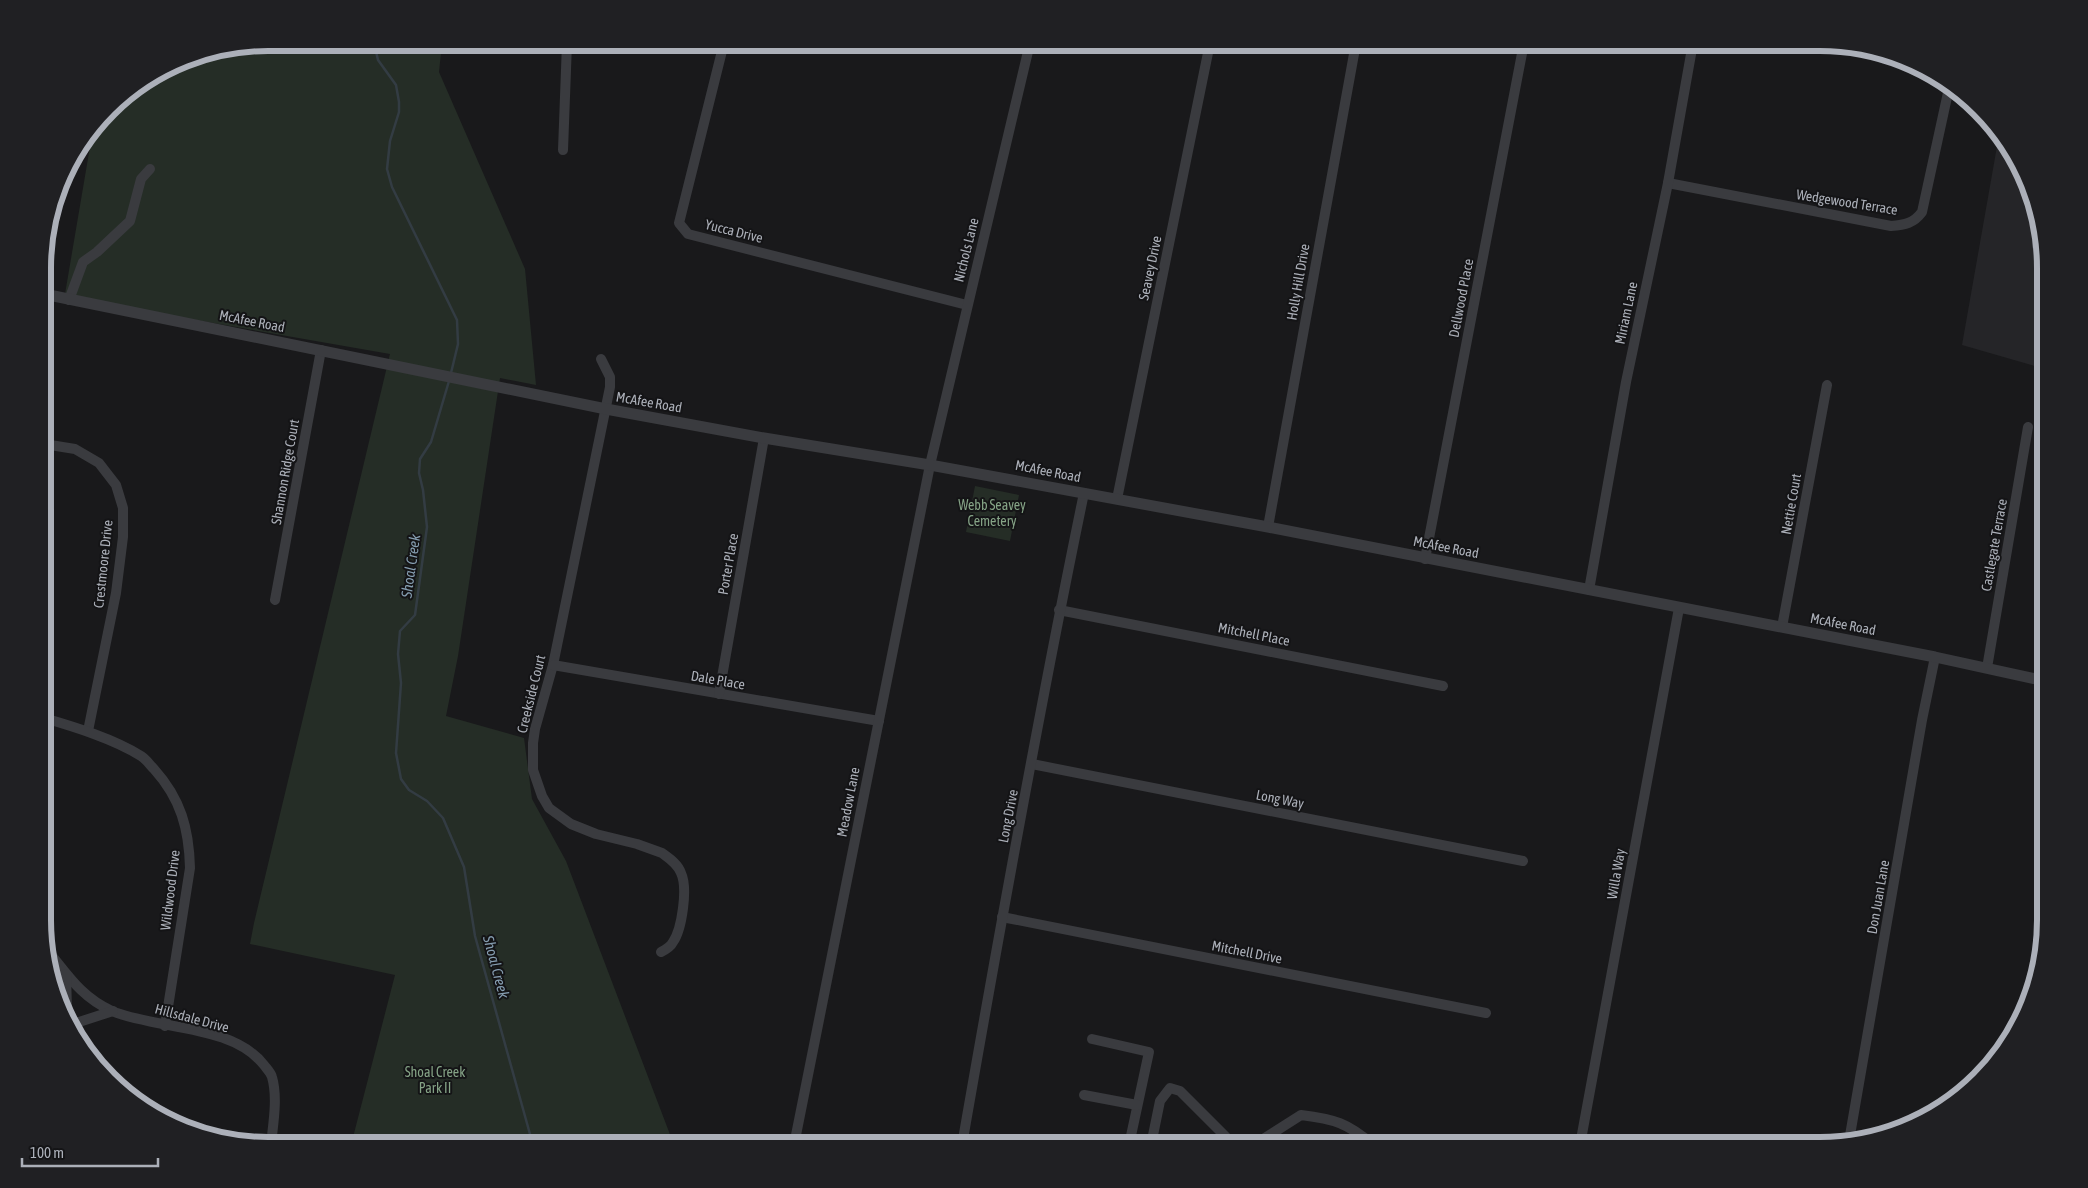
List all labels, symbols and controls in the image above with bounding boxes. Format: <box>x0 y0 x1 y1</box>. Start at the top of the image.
street label: Wedgewood Terrace <box>1795 186 1899 218</box>
street label: Yucca Drive <box>703 216 765 246</box>
street label: Nichols Lane <box>950 216 982 284</box>
street label: Seavey Drive <box>1135 234 1165 302</box>
street label: Holly Hill Drive <box>1283 242 1313 322</box>
street label: Dellwood Place <box>1446 257 1476 339</box>
street label: Miriam Lane <box>1612 280 1640 346</box>
street label: McAfee Road <box>218 307 286 335</box>
street label: McAfee Road <box>615 388 683 416</box>
street label: Shannon Ridge Court <box>268 418 302 526</box>
street label: McAfee Road <box>1014 457 1082 485</box>
street label: Nettie Court <box>1778 472 1804 536</box>
park label: Webb Seavey Cemetery <box>958 497 1026 529</box>
street label: Castlegate Terrace <box>1978 497 2010 593</box>
street label: Crestmoore Drive <box>90 519 116 609</box>
street label: Porter Place <box>715 532 741 596</box>
water label: Shoal Creek <box>397 533 423 600</box>
street label: McAfee Road <box>1412 533 1480 561</box>
street label: McAfee Road <box>1809 610 1877 638</box>
street label: Mitchell Place <box>1217 619 1291 649</box>
street label: Creekside Court <box>514 653 548 735</box>
street label: Dale Place <box>690 667 746 693</box>
street label: Meadow Lane <box>833 766 863 838</box>
street label: Long Way <box>1255 786 1306 812</box>
street label: Long Drive <box>995 788 1021 844</box>
street label: Willa Way <box>1604 847 1628 901</box>
street label: Wildwood Drive <box>157 849 183 931</box>
street label: Don Juan Lane <box>1864 859 1892 935</box>
water label: Shoal Creek <box>480 933 513 1000</box>
street label: Mitchell Drive <box>1210 937 1284 967</box>
street label: Hillsdale Drive <box>153 1000 231 1036</box>
park label: Shoal Creek Park II <box>405 1064 465 1096</box>
scale bar <box>22 1136 159 1168</box>
text: 100 m <box>30 1144 64 1161</box>

